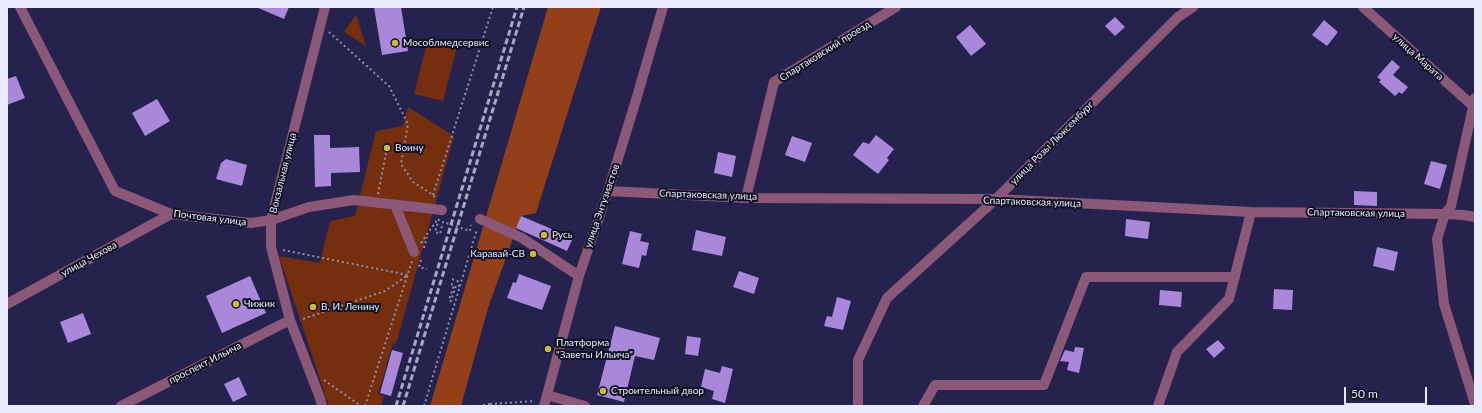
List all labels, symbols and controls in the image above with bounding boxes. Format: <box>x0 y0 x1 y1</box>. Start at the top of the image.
street label: Спартаковский проезд <box>777 18 873 84</box>
street label: улица Марата <box>1390 31 1446 83</box>
place label: Мособлмедсервис <box>403 37 489 49</box>
marker: Мособлмедсервис <box>390 38 400 48</box>
street label: улица Розы Люксембург <box>1008 99 1096 187</box>
street label: Вокзальная улица <box>267 131 299 215</box>
place label: Воину <box>395 142 424 154</box>
marker: Воину <box>382 143 392 153</box>
street label: улица Энтузиастов <box>582 163 622 249</box>
street label: Спартаковская улица <box>659 187 757 203</box>
street label: Спартаковская улица <box>983 194 1081 210</box>
street label: Спартаковская улица <box>1307 206 1405 220</box>
street label: Почтовая улица <box>173 208 247 228</box>
place label: Русь <box>552 229 573 241</box>
marker: Русь <box>539 230 549 240</box>
street label: улица Чехова <box>59 239 119 279</box>
place label: Каравай-СВ <box>470 248 525 260</box>
marker: Каравай-СВ <box>528 249 538 259</box>
place label: Чижик <box>244 298 275 310</box>
marker: Чижик <box>231 299 241 309</box>
place label: В. И. Ленину <box>321 301 379 313</box>
marker: В. И. Ленину <box>308 302 318 312</box>
place label: Платформа "Заветы Ильича" <box>556 337 633 360</box>
street label: проспект Ильича <box>167 340 243 386</box>
marker: Платформа "Заветы Ильича" <box>543 344 553 354</box>
scale bar <box>1346 379 1429 405</box>
place label: Строительный двор <box>611 385 704 397</box>
marker: Строительный двор <box>598 386 608 396</box>
text: 50 m <box>1351 386 1378 401</box>

